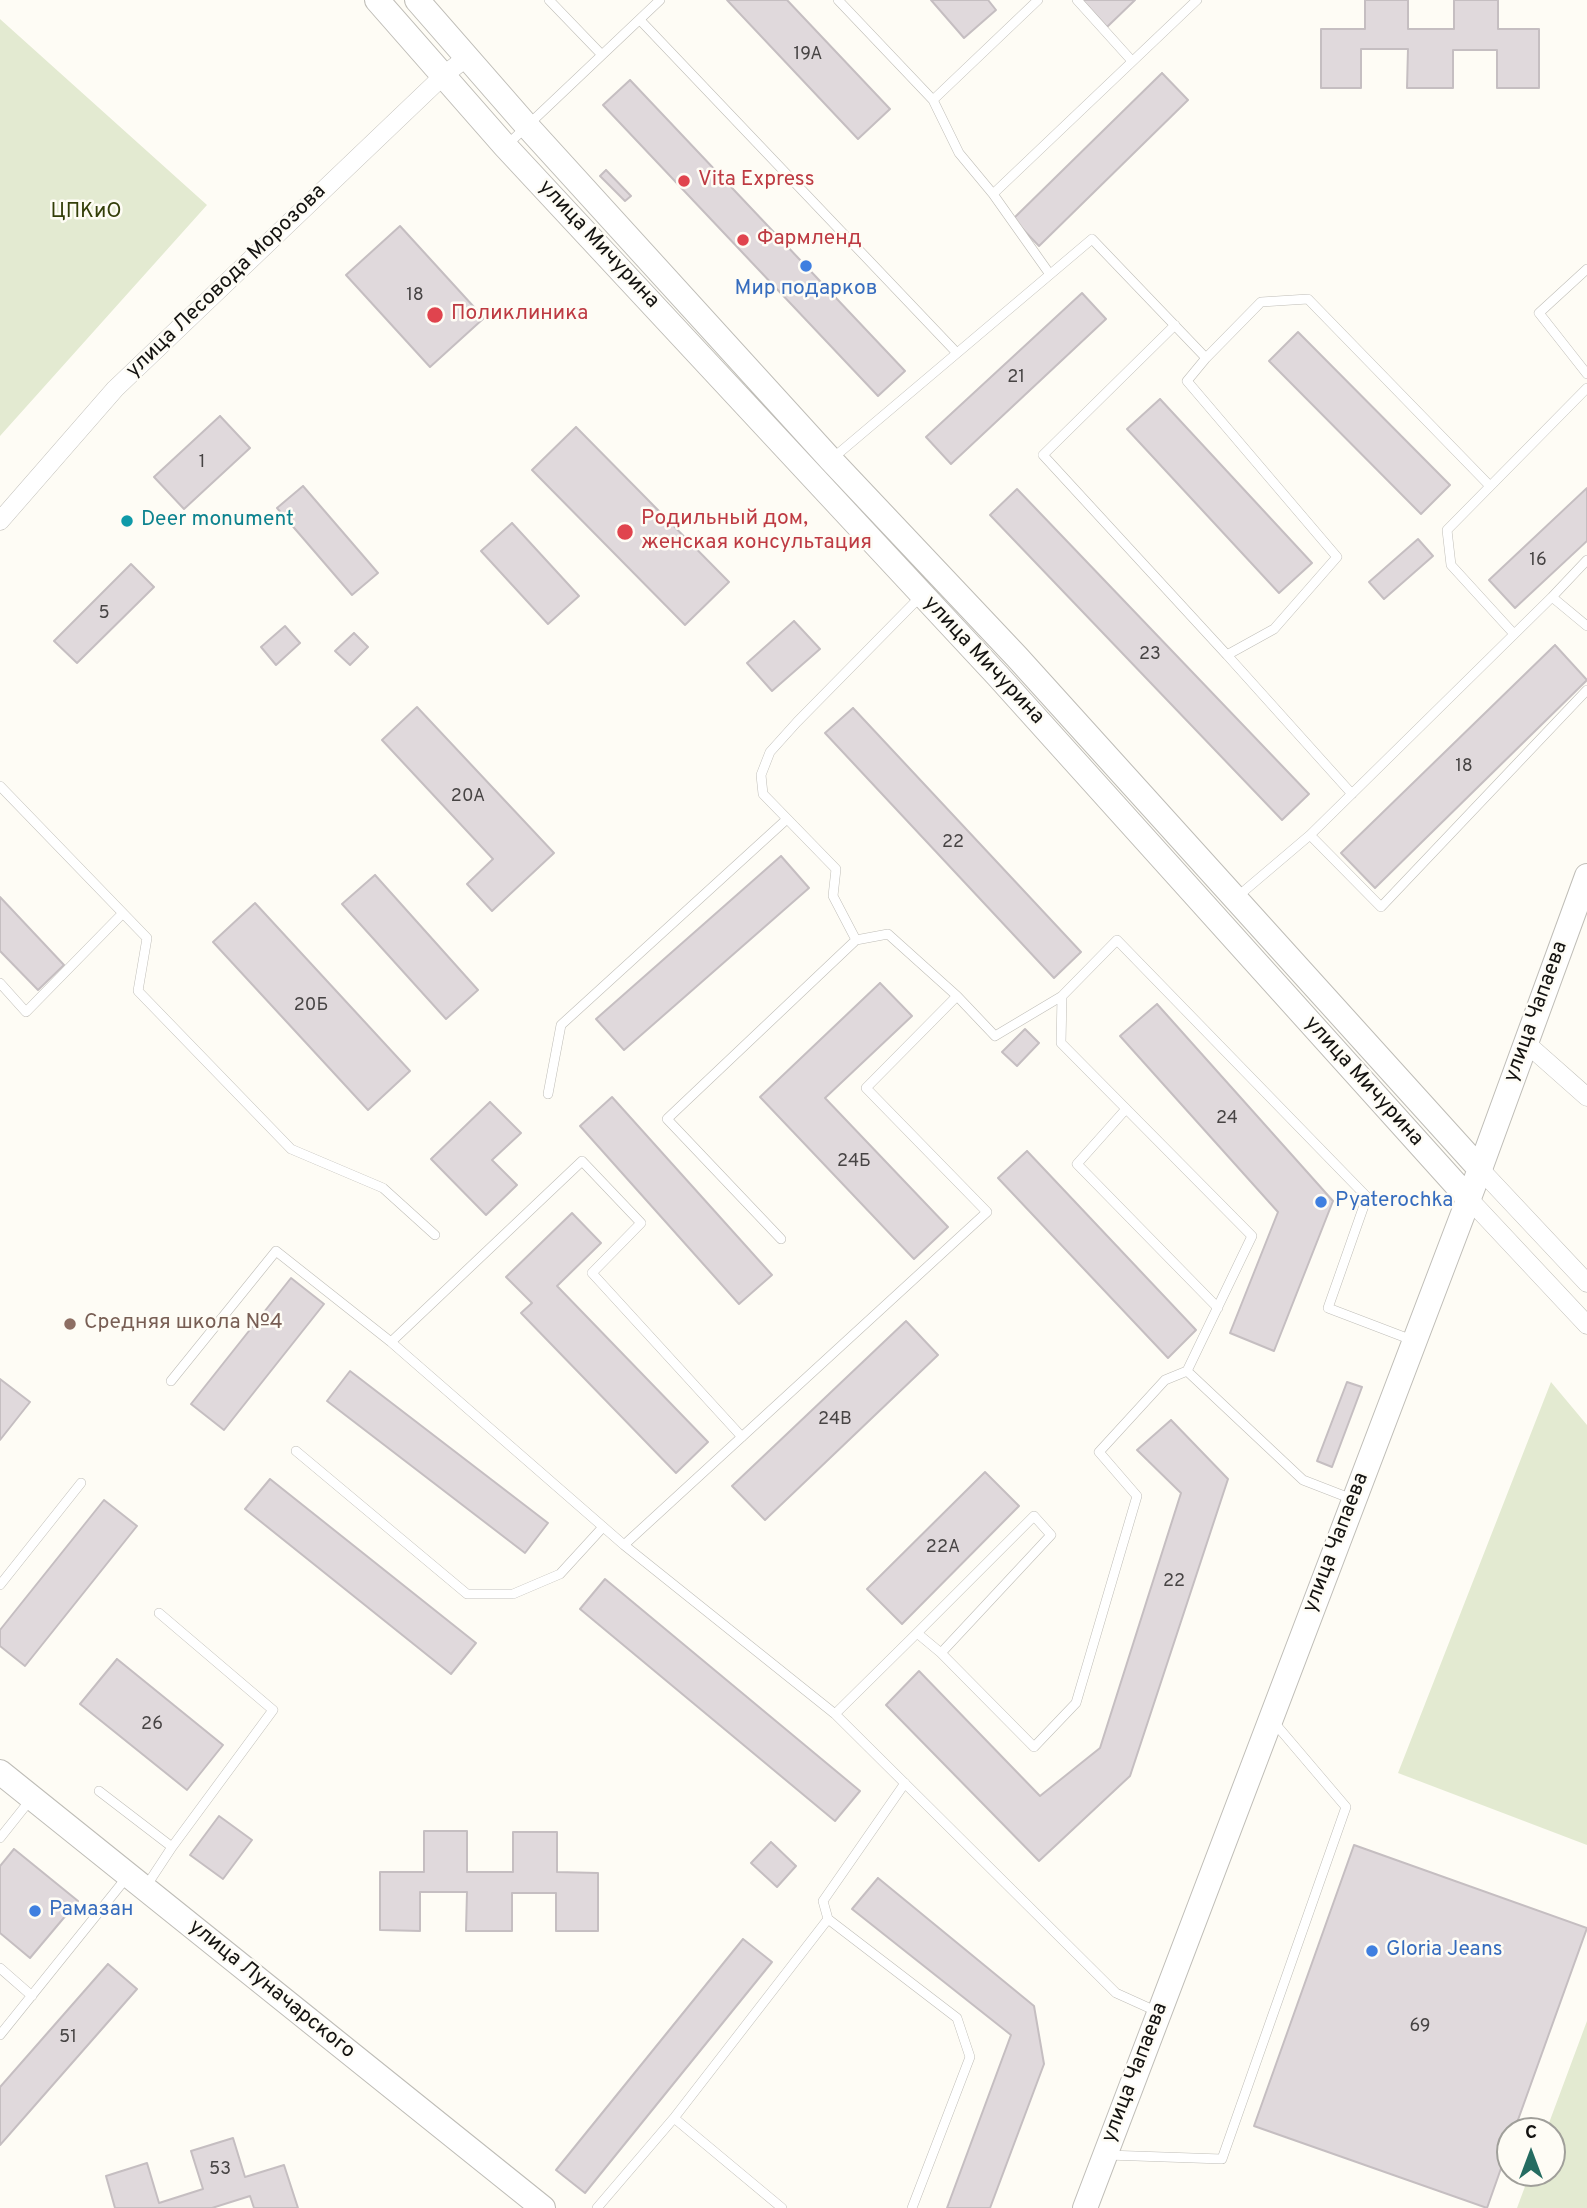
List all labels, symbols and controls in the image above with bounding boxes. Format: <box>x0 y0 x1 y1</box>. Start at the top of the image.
house number: 19А <box>794 44 822 66</box>
place label: Vita Express <box>698 168 815 194</box>
marker: Vita Express <box>676 173 692 189</box>
street label: улица Мичурина <box>532 176 664 314</box>
street label: улица Лесовода Морозова <box>122 180 332 384</box>
park label: ЦПКиО <box>50 200 122 226</box>
place label: Фармленд <box>757 227 862 253</box>
marker: Фармленд <box>735 232 751 248</box>
marker: Мир подарков <box>798 258 814 274</box>
place label: Мир подарков <box>735 277 877 303</box>
house number: 18 <box>406 285 424 307</box>
place label: Поликлиника <box>451 302 588 328</box>
marker: Поликлиника <box>425 305 445 325</box>
house number: 21 <box>1007 367 1025 389</box>
house number: 1 <box>199 452 205 474</box>
place label: Родильный дом, женская консультация <box>641 507 872 557</box>
place label: Deer monument <box>141 508 294 534</box>
marker: Deer monument <box>119 513 135 529</box>
marker: Родильный дом, женская консультация <box>615 522 635 542</box>
house number: 16 <box>1529 550 1547 572</box>
street label: улица Мичурина <box>917 592 1049 730</box>
house number: 5 <box>98 603 110 625</box>
house number: 23 <box>1139 644 1161 666</box>
house number: 18 <box>1455 756 1473 778</box>
house number: 20А <box>451 786 485 808</box>
house number: 22 <box>942 832 964 854</box>
street label: улица Чапаева <box>1500 938 1574 1086</box>
house number: 20Б <box>294 995 328 1017</box>
street label: улица Мичурина <box>1298 1012 1428 1152</box>
house number: 24 <box>1216 1108 1238 1130</box>
house number: 24Б <box>837 1151 871 1173</box>
place label: Pyaterochka <box>1335 1189 1453 1215</box>
marker: Pyaterochka <box>1313 1194 1329 1210</box>
place label: Средняя школа №4 <box>84 1311 283 1337</box>
marker: Средняя школа №4 <box>62 1316 78 1332</box>
house number: 24В <box>818 1409 852 1431</box>
street label: улица Чапаева <box>1299 1469 1375 1617</box>
house number: 22А <box>926 1537 960 1559</box>
house number: 22 <box>1163 1571 1185 1593</box>
house number: 26 <box>141 1714 163 1736</box>
place label: Рамазан <box>49 1898 133 1924</box>
marker: Рамазан <box>27 1903 43 1919</box>
street label: улица Луначарского <box>183 1915 359 2065</box>
place label: Gloria Jeans <box>1386 1938 1503 1964</box>
marker: Gloria Jeans <box>1364 1943 1380 1959</box>
street label: улица Чапаева <box>1098 1999 1174 2147</box>
house number: 69 <box>1410 2016 1430 2038</box>
house number: 51 <box>59 2027 77 2049</box>
north arrow <box>1496 2117 1566 2187</box>
text: С <box>1525 2121 1537 2145</box>
house number: 53 <box>209 2159 231 2181</box>

